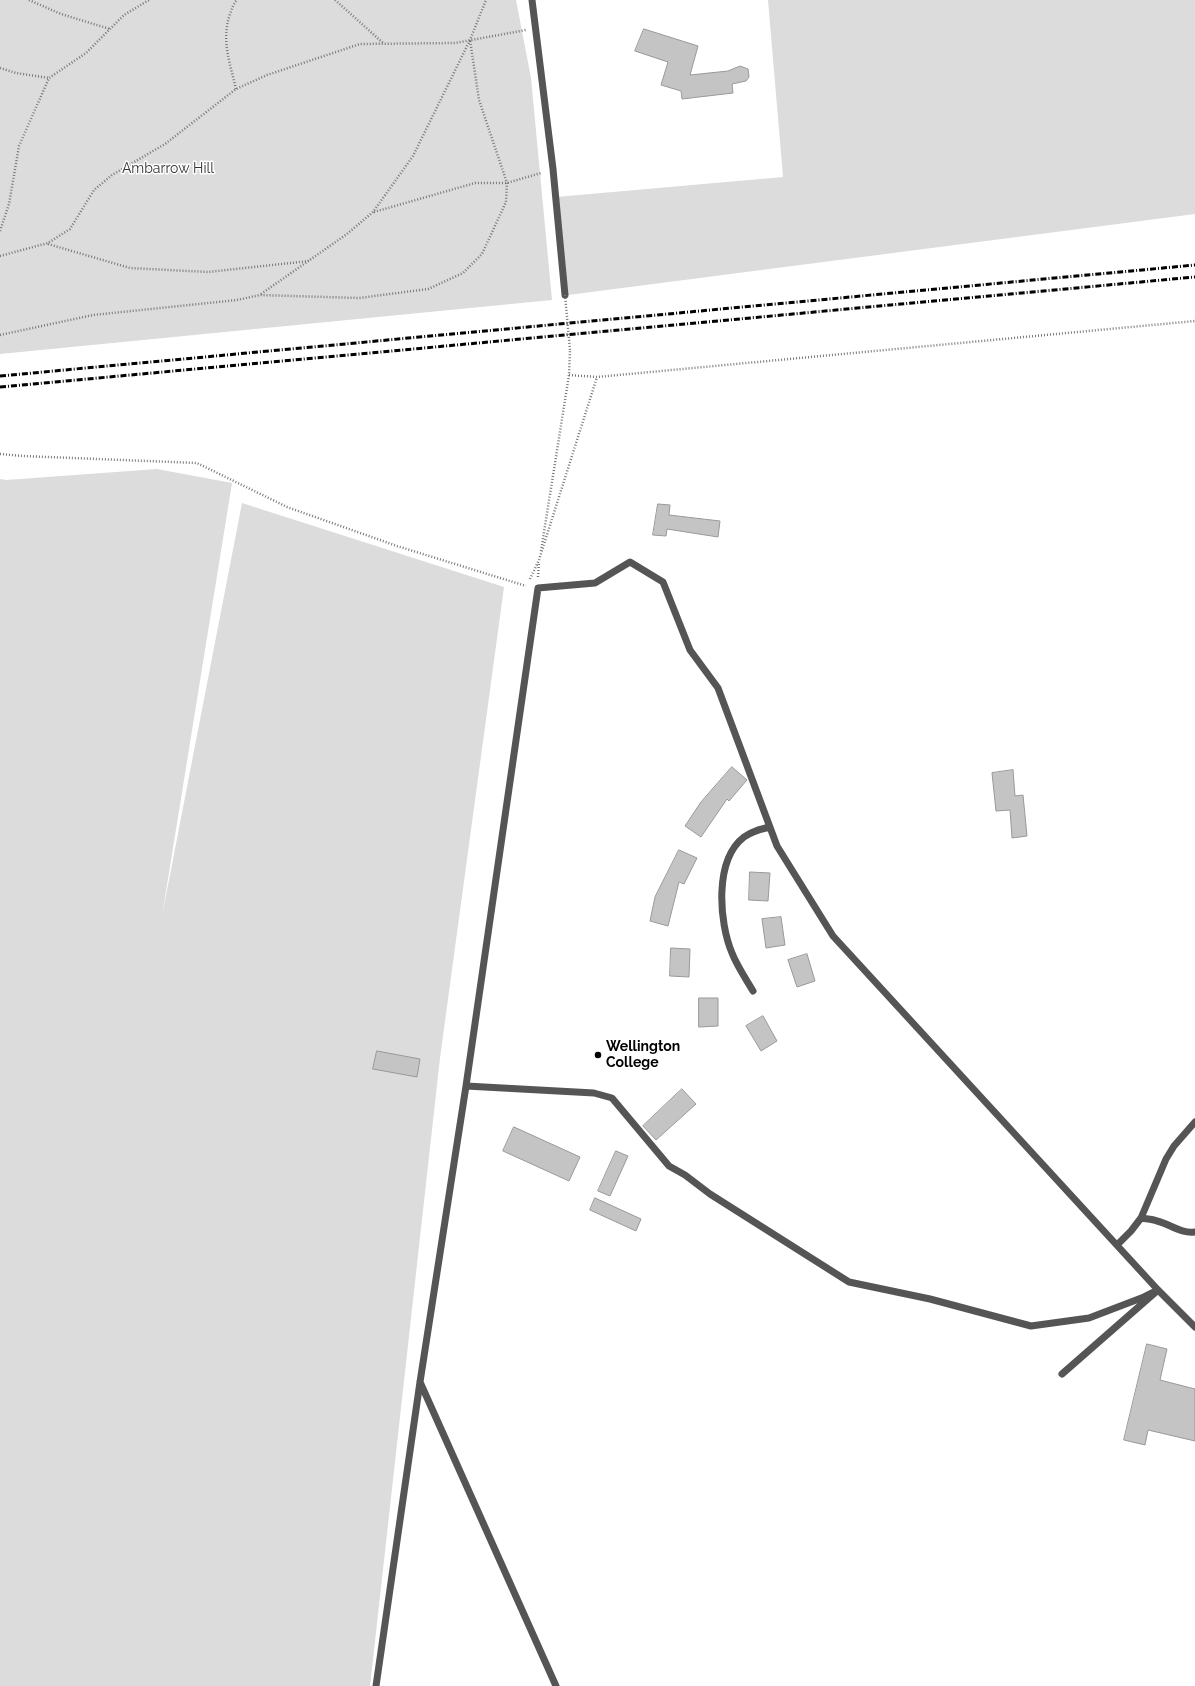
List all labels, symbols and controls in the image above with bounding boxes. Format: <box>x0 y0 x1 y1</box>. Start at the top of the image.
park label: Ambarrow Hill <box>122 161 214 177</box>
place label: Wellington College <box>606 1039 680 1072</box>
marker: Wellington College <box>593 1050 603 1060</box>

